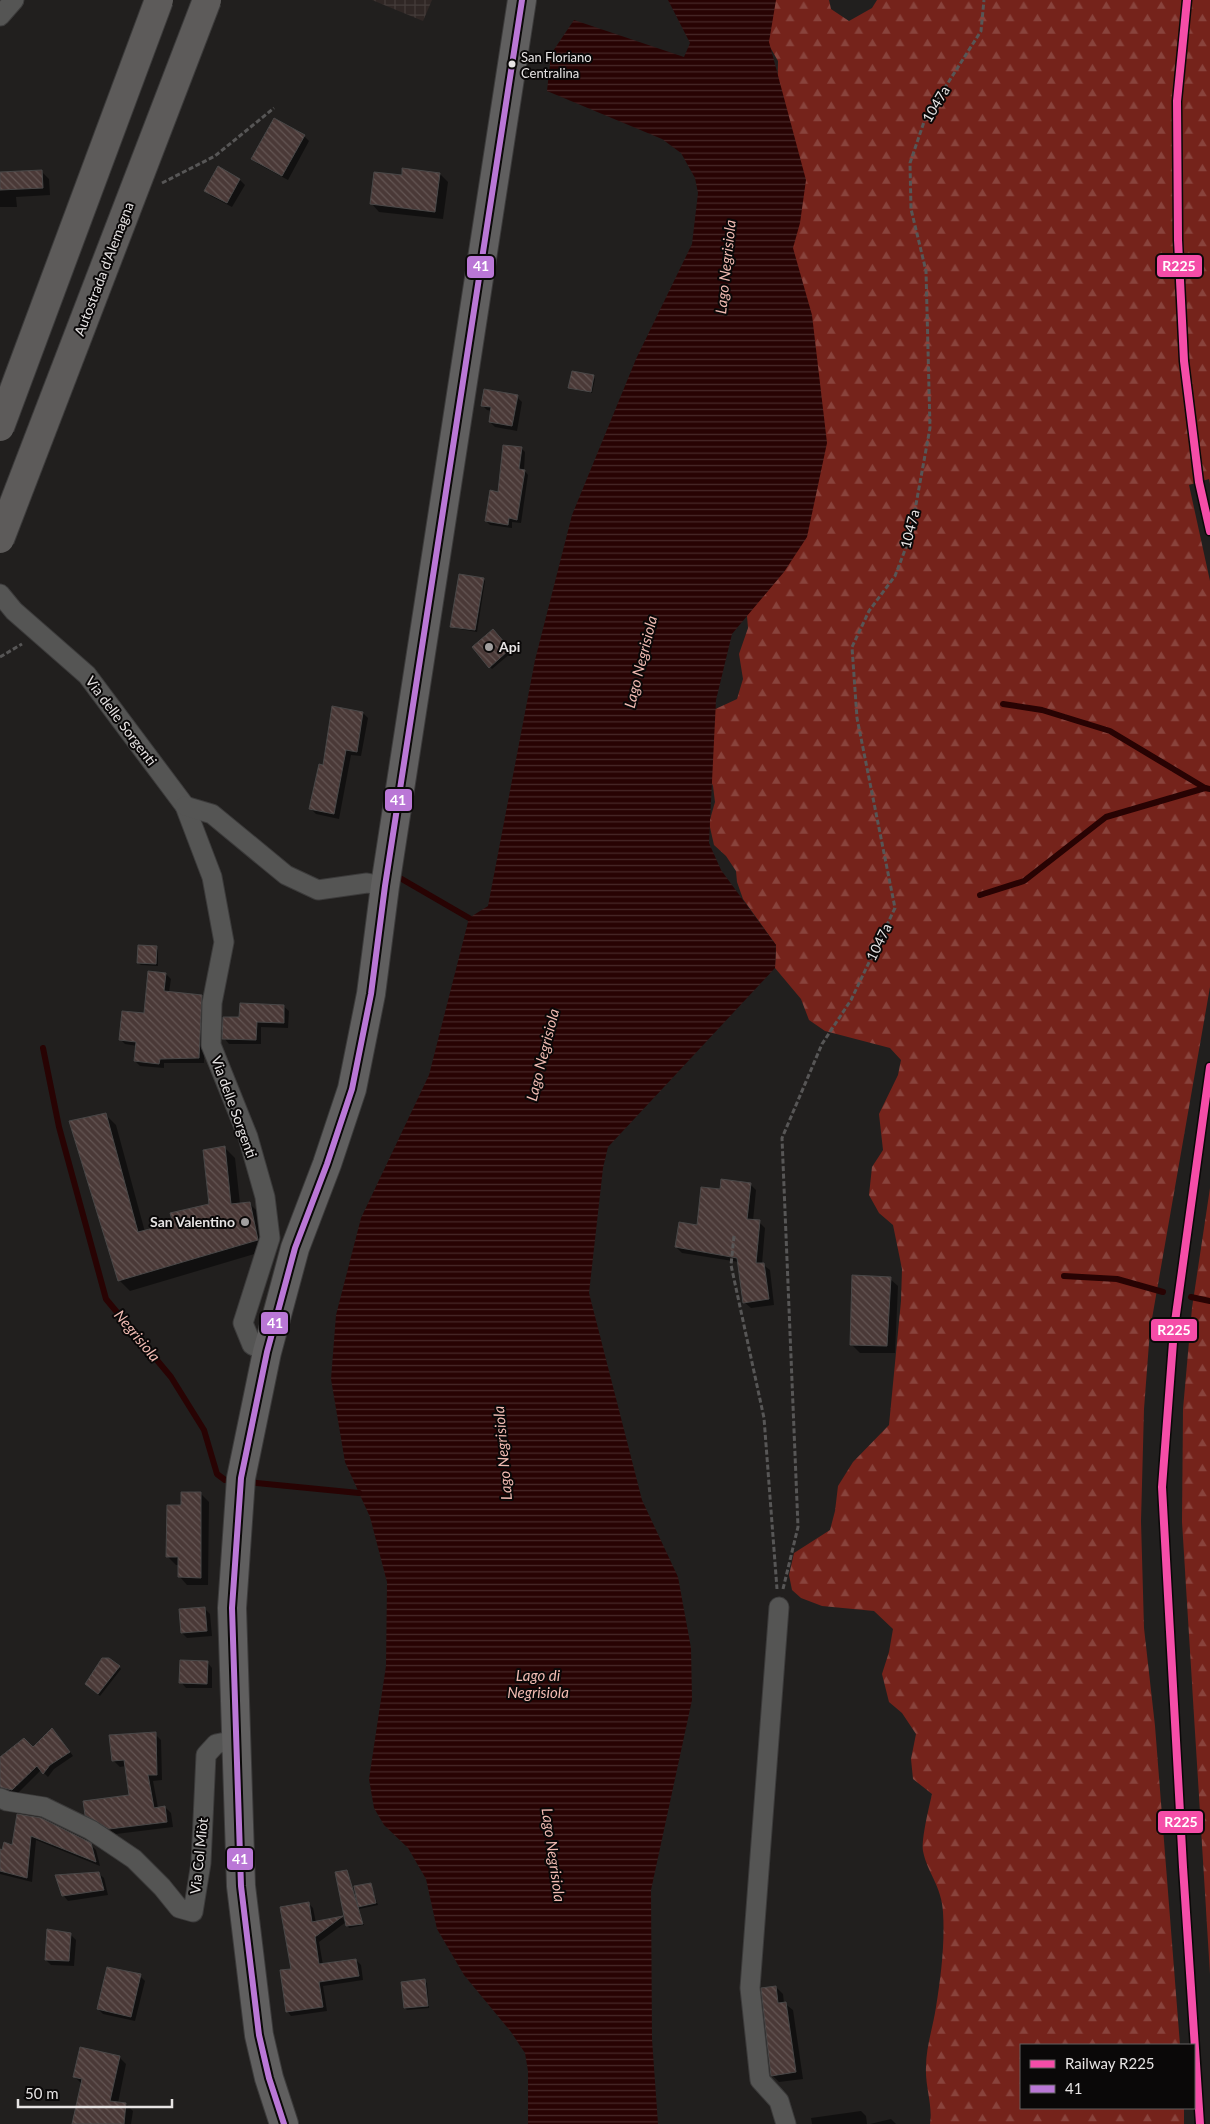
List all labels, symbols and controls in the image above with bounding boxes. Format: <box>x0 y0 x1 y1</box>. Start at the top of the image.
place label: San Floriano Centralina <box>521 49 592 81</box>
marker: San Floriano Centralina <box>507 59 517 69</box>
street label: 1047a <box>918 82 953 125</box>
street label: Autostrada d'Alemagna <box>70 199 137 338</box>
water label: Lago Negrisiola <box>711 219 739 315</box>
line badge: R225 <box>1156 254 1203 278</box>
line badge: 41 <box>466 255 495 279</box>
text: 41 <box>473 257 489 274</box>
text: R225 <box>1162 257 1196 274</box>
street label: 1047a <box>896 508 923 550</box>
water label: Lago Negrisiola <box>620 613 660 710</box>
place label: Api <box>498 638 520 655</box>
marker: Api <box>483 641 495 653</box>
street label: Via delle Sorgenti <box>82 673 161 769</box>
line badge: 41 <box>384 788 413 812</box>
text: 41 <box>390 791 406 808</box>
street label: 1047a <box>862 920 895 963</box>
water label: Lago Negrisiola <box>522 1006 562 1103</box>
street label: Via delle Sorgenti <box>208 1053 261 1160</box>
place label: San Valentino <box>150 1213 235 1230</box>
marker: San Valentino <box>239 1216 251 1228</box>
water label: Negrisiola <box>111 1306 165 1365</box>
line badge: 41 <box>260 1311 289 1335</box>
text: 41 <box>267 1314 283 1331</box>
line badge: R225 <box>1150 1318 1198 1342</box>
text: R225 <box>1157 1321 1191 1338</box>
water label: Lago Negrisiola <box>489 1405 515 1501</box>
water label: Lago di Negrisiola <box>507 1666 569 1701</box>
water label: Lago Negrisiola <box>538 1807 570 1903</box>
line badge: R225 <box>1157 1810 1204 1834</box>
text: R225 <box>1164 1813 1198 1830</box>
street label: Via Col Miòt <box>186 1817 211 1895</box>
line badge: 41 <box>226 1847 254 1871</box>
text: 41 <box>232 1850 248 1867</box>
legend <box>1020 2044 1195 2109</box>
text: Railway R225 <box>1065 2054 1155 2072</box>
scale bar <box>18 2076 171 2108</box>
text: 41 <box>1065 2079 1082 2097</box>
text: 50 m <box>25 2084 59 2102</box>

